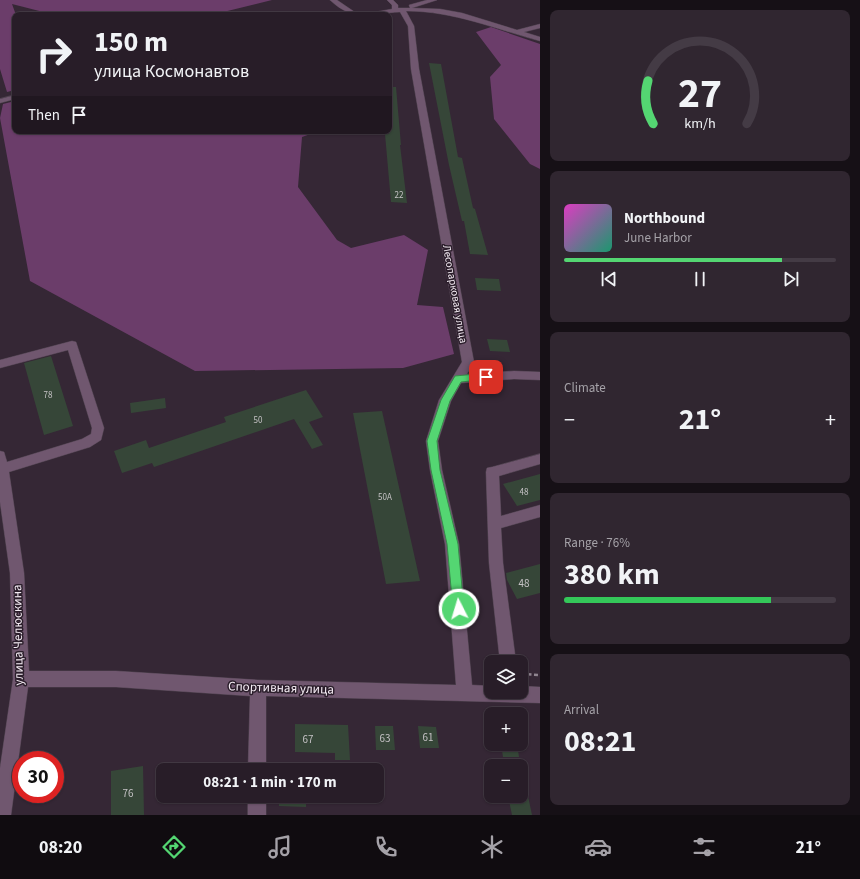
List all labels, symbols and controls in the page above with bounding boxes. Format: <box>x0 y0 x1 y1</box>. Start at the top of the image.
text: 150 m <box>94 22 168 62</box>
icon: right <box>28 28 80 80</box>
text: улица Космонавтов <box>94 59 249 84</box>
text: 27 <box>678 63 722 123</box>
icon: arrive <box>68 104 90 126</box>
text: Then <box>28 105 60 126</box>
text: km/h <box>684 112 716 133</box>
house number: 22 <box>395 189 404 202</box>
text: Northbound <box>624 208 705 229</box>
text: June Harbor <box>624 229 692 247</box>
street label: Лесопарковая улица <box>439 243 471 345</box>
icon: previous <box>598 268 620 290</box>
icon: pause <box>689 268 711 290</box>
icon: next <box>780 268 802 290</box>
pin <box>469 360 503 394</box>
icon: arrive <box>475 366 497 388</box>
text: Climate <box>564 379 606 397</box>
house number: 78 <box>44 389 53 402</box>
text: 21° <box>679 398 721 441</box>
text: − <box>564 404 575 436</box>
text: + <box>825 404 836 436</box>
house number: 50 <box>254 414 263 427</box>
house number: 48 <box>520 486 529 499</box>
house number: 50А <box>378 491 392 504</box>
text: Range · 76% <box>564 534 630 552</box>
text: 380 km <box>564 553 660 596</box>
house number: 48 <box>519 576 530 591</box>
street label: улица Челюскина <box>8 584 28 686</box>
position arrow <box>438 588 480 630</box>
map controls <box>484 655 528 803</box>
button: layers <box>484 655 528 699</box>
street label: Спортивная улица <box>228 677 334 699</box>
text: Arrival <box>564 701 599 719</box>
button: + <box>484 707 528 751</box>
text: 08:21 <box>564 720 636 763</box>
house number: 61 <box>423 730 433 745</box>
house number: 63 <box>380 731 390 746</box>
house number: 67 <box>303 732 313 747</box>
speed limit sign: 30 <box>12 751 64 803</box>
button: − <box>484 759 528 803</box>
text: 08:21 · 1 min · 170 m <box>203 772 337 793</box>
house number: 76 <box>123 786 134 801</box>
icon: directions <box>160 833 188 861</box>
icon: music <box>266 833 294 861</box>
icon: phone <box>372 833 400 861</box>
icon: climate <box>478 833 506 861</box>
icon: car <box>584 833 612 861</box>
icon: filters <box>690 833 718 861</box>
text: 08:20 <box>39 835 82 860</box>
text: 21° <box>795 835 821 860</box>

